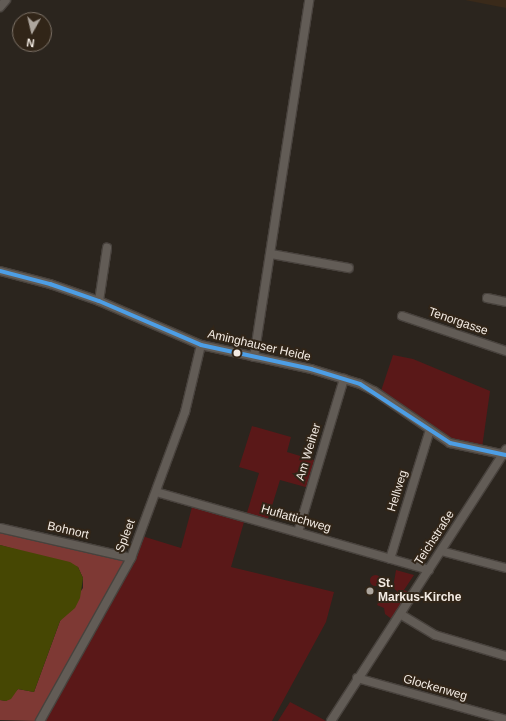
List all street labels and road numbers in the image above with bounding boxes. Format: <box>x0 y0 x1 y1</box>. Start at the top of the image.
street label: Tenorgasse <box>426 305 490 339</box>
street label: Aminghauser Heide <box>206 327 312 365</box>
street label: Am Weiher <box>293 422 325 482</box>
street label: Hellweg <box>385 468 411 514</box>
street label: Huflattichweg <box>259 502 333 536</box>
street label: Teichstraße <box>412 508 458 568</box>
street label: Spleet <box>113 518 139 554</box>
street label: Bohnort <box>46 519 90 543</box>
street label: Glockenweg <box>401 672 469 704</box>

